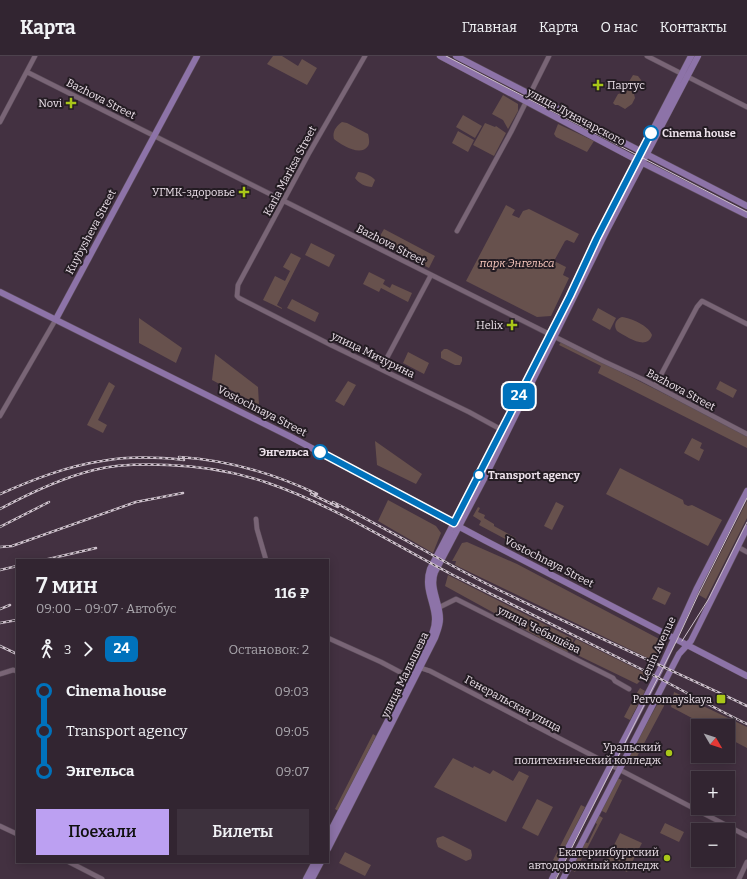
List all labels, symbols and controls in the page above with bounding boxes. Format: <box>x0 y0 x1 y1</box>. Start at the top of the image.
text: Карта <box>20 16 76 39</box>
text: Главная <box>462 19 517 36</box>
text: Карта <box>539 19 578 36</box>
text: О нас <box>600 19 638 36</box>
text: Контакты <box>660 19 727 36</box>
street label: Bazhova Street <box>64 76 138 122</box>
marker: Партус <box>592 79 604 91</box>
place label: Партус <box>607 79 645 92</box>
street label: улица Луначарского <box>524 85 627 148</box>
place label: Novi <box>38 97 63 110</box>
marker: Novi <box>65 97 77 109</box>
street label: Karla Marksa Street <box>261 124 319 218</box>
marker: Cinema house <box>643 125 659 141</box>
place label: Cinema house <box>662 127 736 140</box>
place label: УГМК-здоровье <box>152 186 235 199</box>
marker: УГМК-здоровье <box>238 186 250 198</box>
street label: Kuybysheva Street <box>63 187 119 277</box>
street label: Bazhova Street <box>354 222 428 268</box>
park label: парк Энгельса <box>478 257 555 270</box>
place label: Helix <box>476 319 503 332</box>
marker: Helix <box>506 319 518 331</box>
street label: улица Мичурина <box>328 329 417 381</box>
street label: Bazhova Street <box>644 366 718 414</box>
street label: Vostochnaya Street <box>215 383 309 439</box>
line badge: 24 <box>501 383 537 409</box>
text: 24 <box>511 387 527 404</box>
marker: Энгельса <box>312 444 328 460</box>
place label: Энгельса <box>259 446 310 459</box>
marker: Transport agency <box>473 469 485 481</box>
place label: Transport agency <box>488 469 581 482</box>
street label: Vostochnaya Street <box>502 534 596 590</box>
text: 7 мин <box>36 572 98 599</box>
text: 116 ₽ <box>275 584 309 602</box>
text: 09:00 – 09:07 · Автобус <box>36 601 177 616</box>
street label: улица Чебышёва <box>494 603 583 657</box>
street label: Lenin Avenue <box>637 615 679 683</box>
street label: улица Малышева <box>378 630 431 721</box>
icon: walk <box>36 638 58 660</box>
icon: forward <box>77 638 99 660</box>
text: 24 <box>113 640 130 657</box>
text: 3 <box>64 642 71 657</box>
text: Остановок: 2 <box>229 642 309 657</box>
street label: Генеральская улица <box>462 673 564 735</box>
text: Cinema house <box>66 682 167 700</box>
text: 09:03 <box>275 684 309 699</box>
place label: Pervomayskaya <box>633 693 712 706</box>
marker: Pervomayskaya <box>715 693 727 705</box>
north arrow <box>691 719 735 763</box>
map controls <box>691 719 735 867</box>
text: Transport agency <box>66 722 188 740</box>
text: 09:05 <box>275 724 309 739</box>
place label: Уральский политехнический колледж <box>514 741 662 767</box>
marker: Уральский политехнический колледж <box>664 748 674 758</box>
text: Энгельса <box>66 762 134 780</box>
text: 09:07 <box>275 764 309 779</box>
button: + <box>691 771 735 815</box>
button: Поехали <box>36 809 169 855</box>
button: Билеты <box>177 809 309 855</box>
button: − <box>691 823 735 867</box>
place label: Екатеринбургский автодорожный колледж <box>528 846 660 872</box>
marker: Екатеринбургский автодорожный колледж <box>662 853 672 863</box>

